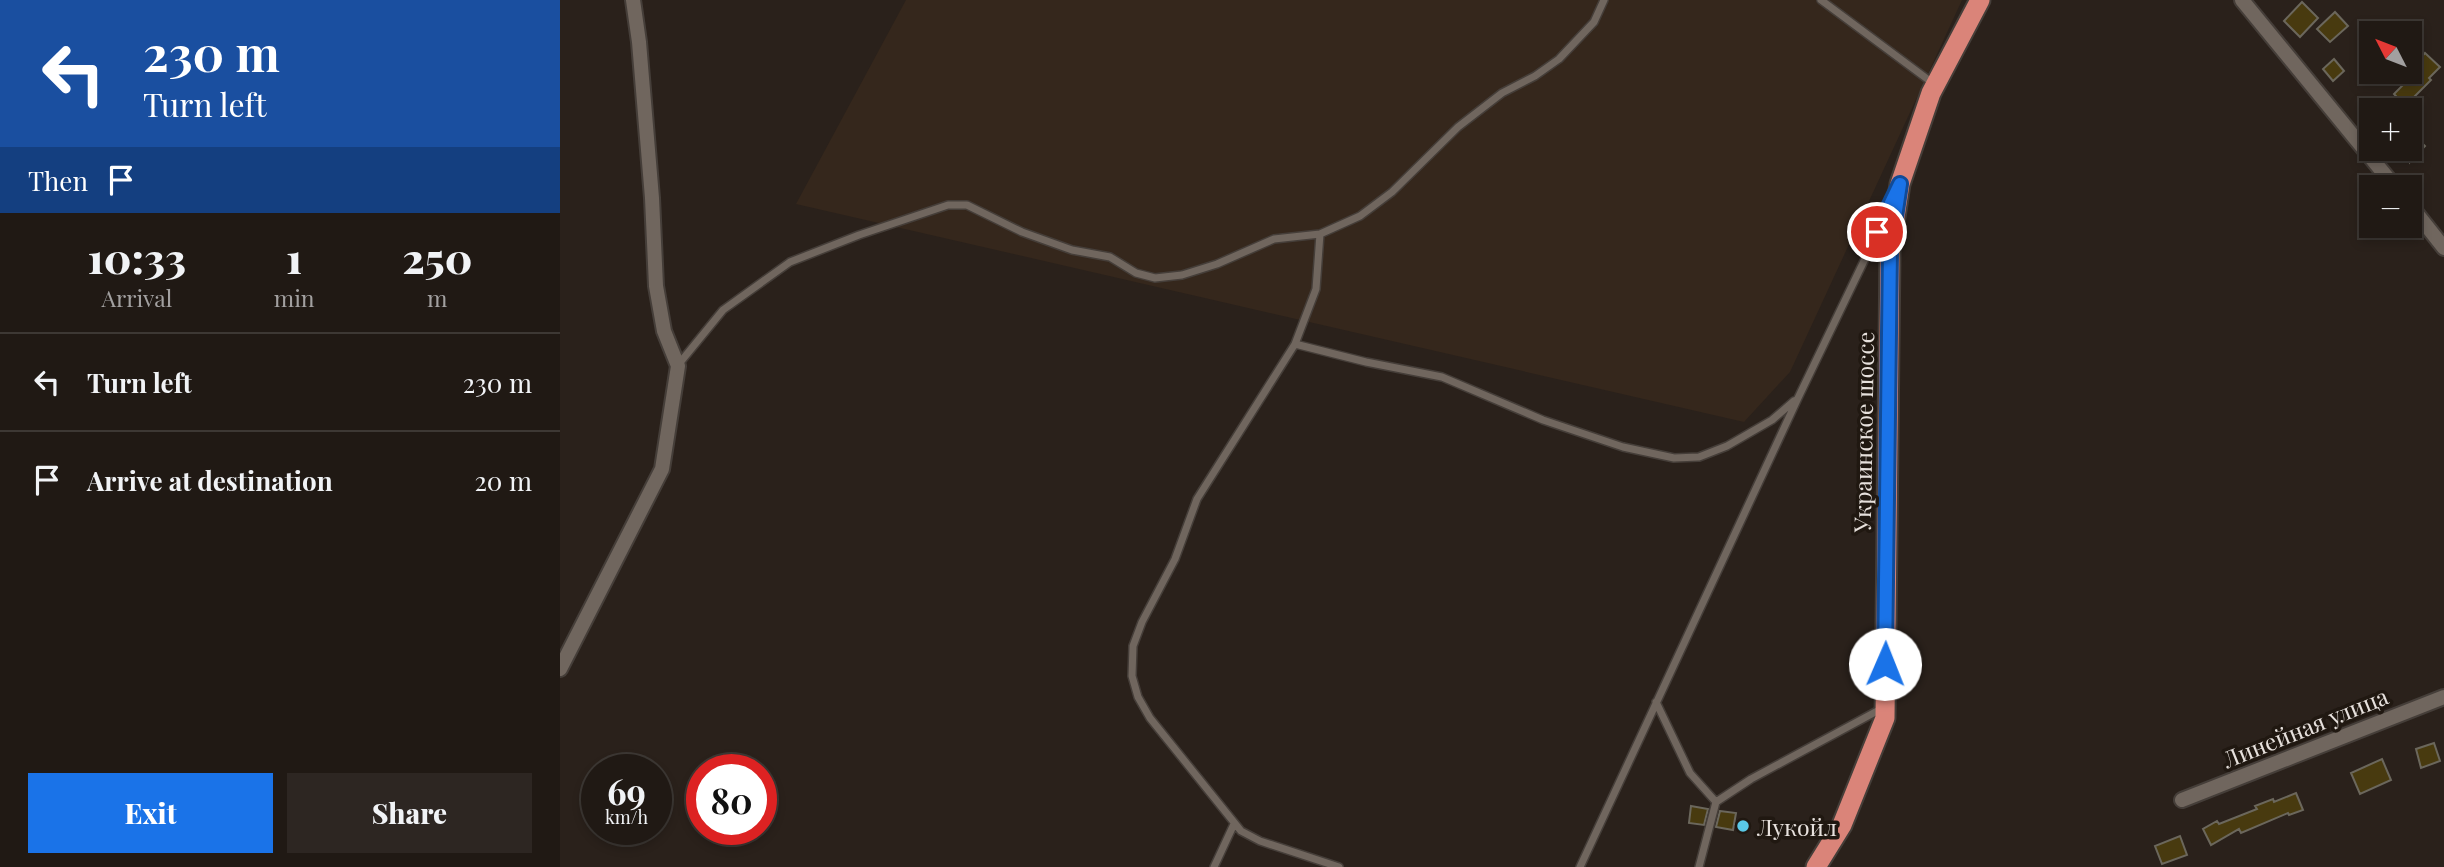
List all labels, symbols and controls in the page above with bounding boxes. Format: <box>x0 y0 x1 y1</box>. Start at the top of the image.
text: 230 m <box>143 19 280 84</box>
north arrow <box>2359 21 2422 84</box>
map controls <box>2359 21 2422 238</box>
icon: left <box>28 28 119 119</box>
text: Turn left <box>143 82 267 125</box>
button: + <box>2359 98 2422 161</box>
icon: arrive <box>102 161 140 199</box>
text: Then <box>28 163 88 198</box>
button: − <box>2359 175 2422 238</box>
pin <box>1847 202 1907 262</box>
icon: arrive <box>1858 213 1896 251</box>
text: 10:33 <box>88 229 186 285</box>
text: 1 <box>286 229 302 285</box>
text: 250 <box>402 229 472 285</box>
text: Arrival <box>101 282 172 313</box>
text: min <box>274 282 315 313</box>
text: m <box>427 282 448 313</box>
street label: Украинское шоссе <box>1846 331 1880 534</box>
icon: left <box>28 363 66 401</box>
text: Turn left <box>87 365 192 400</box>
text: 230 m <box>463 365 532 400</box>
icon: arrive <box>28 461 66 499</box>
text: Arrive at destination <box>87 463 333 498</box>
text: 20 m <box>474 463 532 498</box>
position arrow <box>1848 627 1922 701</box>
street label: Линейная улица <box>2217 679 2393 775</box>
speed limit sign: 80 <box>686 754 777 845</box>
text: 69 <box>607 767 646 814</box>
button: Exit <box>28 773 273 853</box>
button: Share <box>287 773 532 853</box>
text: km/h <box>605 805 648 829</box>
place label: Лукойл <box>1756 811 1837 842</box>
marker: Лукойл <box>1735 818 1751 834</box>

